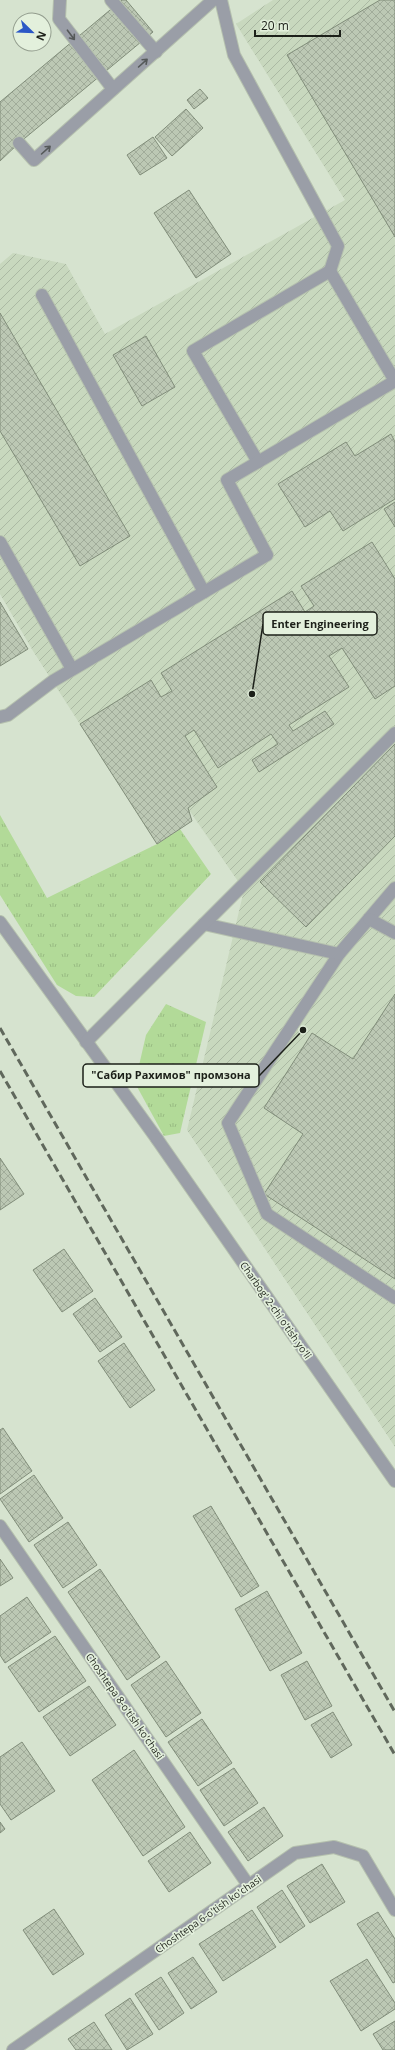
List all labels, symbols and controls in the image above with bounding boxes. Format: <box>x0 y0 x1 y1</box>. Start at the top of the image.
north arrow <box>12 12 52 52</box>
scale bar <box>255 12 340 38</box>
text: 20 m <box>261 17 289 34</box>
text: N <box>33 29 50 43</box>
one-way arrow <box>67 29 76 40</box>
one-way arrow <box>138 58 148 68</box>
one-way arrow <box>41 145 51 154</box>
callout: Enter Engineering <box>263 612 377 635</box>
text: Enter Engineering <box>271 616 370 631</box>
callout: "Сабир Рахимов" промзона <box>83 1064 259 1087</box>
text: "Сабир Рахимов" промзона <box>91 1067 251 1082</box>
street label: Charbog' 2-chi o'tish yo'li <box>237 1259 315 1361</box>
street label: Choshtepa 8-o'tish ko'chasi <box>83 1650 167 1762</box>
street label: Choshtepa 6-o'tish ko'chasi <box>152 1872 264 1956</box>

